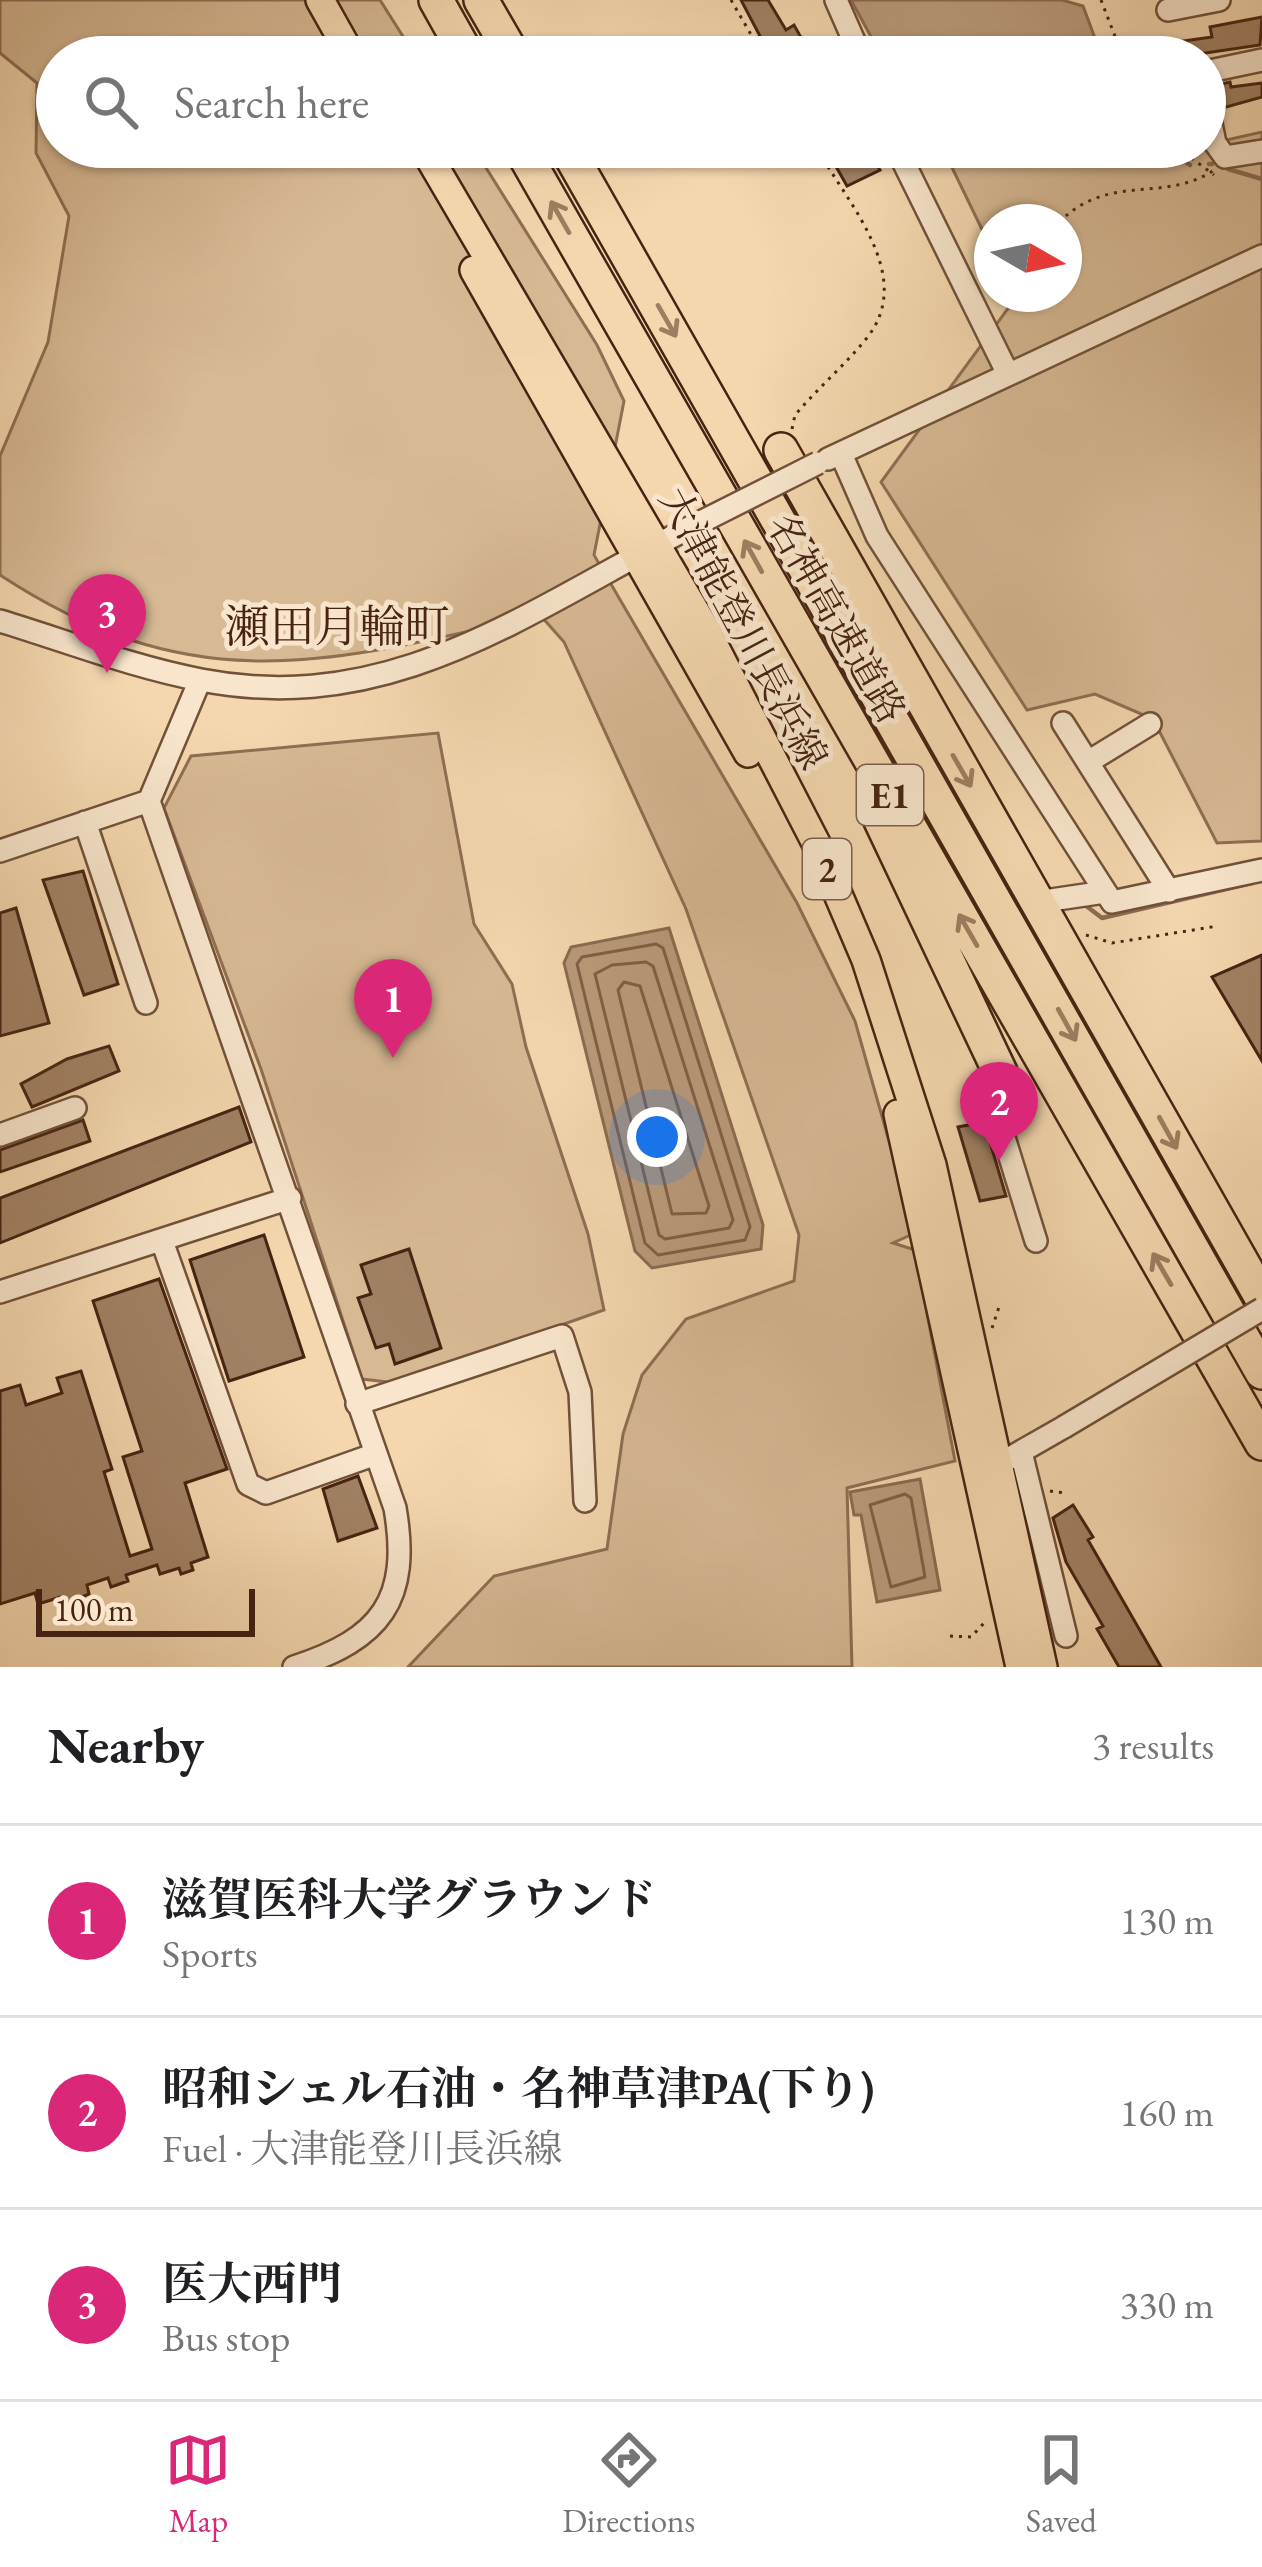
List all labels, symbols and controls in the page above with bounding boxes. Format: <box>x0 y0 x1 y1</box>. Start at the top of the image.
search box <box>36 36 1226 168</box>
icon: search <box>78 69 144 135</box>
text: Search here <box>174 73 369 131</box>
one-way arrow <box>547 200 571 235</box>
north arrow <box>974 204 1082 312</box>
one-way arrow <box>655 303 679 338</box>
street label: 大津能登川長浜線 <box>648 479 839 778</box>
street label: 名神高速道路 <box>756 504 917 732</box>
one-way arrow <box>741 539 764 574</box>
pin: 3 <box>68 574 146 673</box>
district label: 瀬田月輪町 <box>224 597 450 655</box>
one-way arrow <box>950 753 974 788</box>
road number: E1 <box>857 765 923 825</box>
road number: 2 <box>803 839 851 899</box>
one-way arrow <box>956 914 980 949</box>
pin: 1 <box>354 959 432 1058</box>
one-way arrow <box>1056 1007 1079 1042</box>
pin: 2 <box>960 1062 1038 1161</box>
your location <box>627 1107 687 1167</box>
one-way arrow <box>1157 1115 1180 1150</box>
one-way arrow <box>1150 1252 1174 1287</box>
scale bar <box>36 1583 255 1636</box>
text: 100 m <box>54 1588 134 1631</box>
text: Nearby <box>48 1712 204 1778</box>
text: 3 results <box>1092 1720 1214 1771</box>
text: 滋賀医科大学グラウンド <box>162 1870 657 1928</box>
text: 1 <box>77 1895 97 1946</box>
text: 130 m <box>1120 1895 1214 1946</box>
text: Sports <box>162 1928 258 1979</box>
text: 昭和シェル石油・名神草津PA(下り) <box>162 2059 875 2117</box>
text: 2 <box>77 2087 97 2138</box>
text: 160 m <box>1120 2087 1214 2138</box>
text: Fuel · 大津能登川長浜線 <box>162 2123 563 2174</box>
text: 医大西門 <box>162 2254 342 2312</box>
text: 3 <box>77 2279 97 2330</box>
text: 330 m <box>1120 2279 1214 2330</box>
text: Bus stop <box>162 2312 290 2363</box>
tab: Map <box>165 2427 231 2542</box>
tab: Directions <box>562 2427 695 2542</box>
tab: Saved <box>1026 2427 1097 2542</box>

